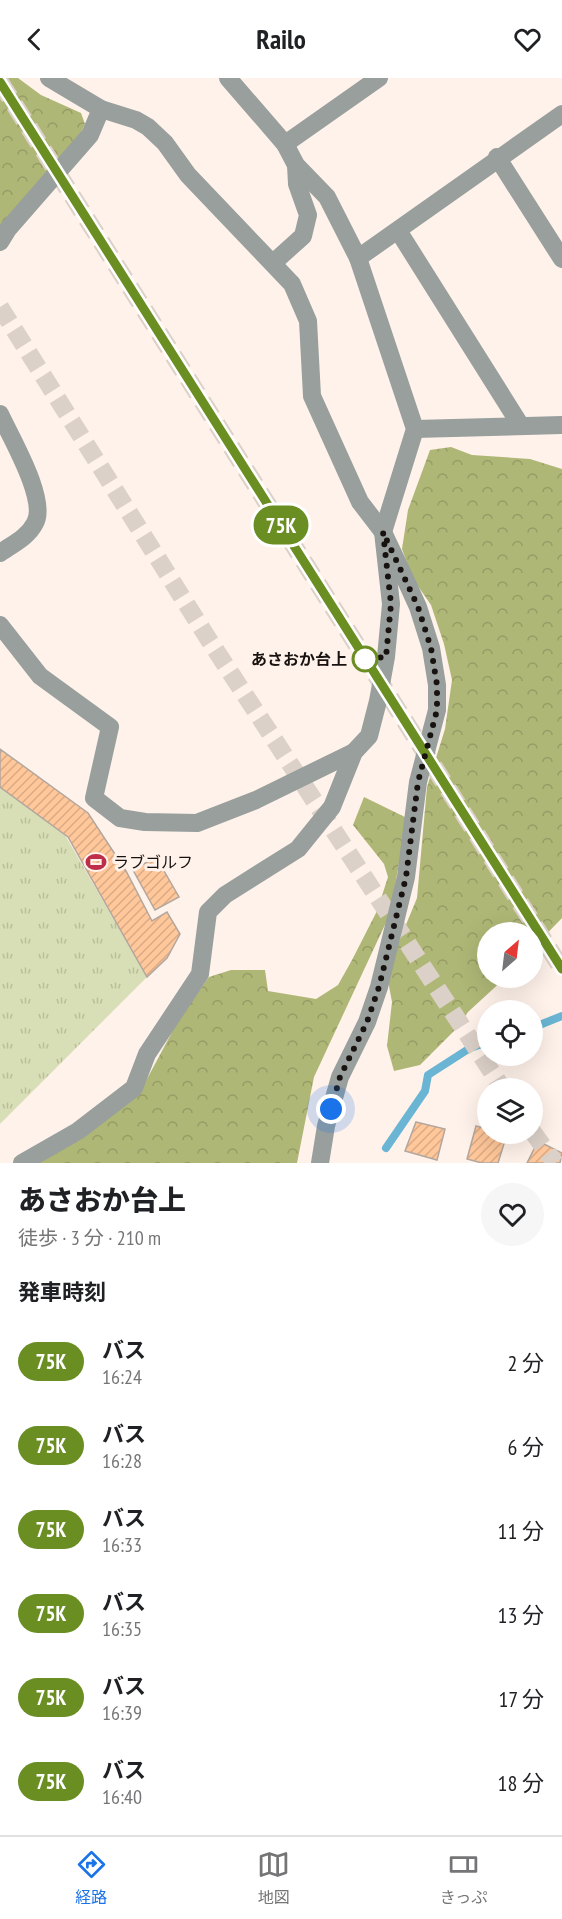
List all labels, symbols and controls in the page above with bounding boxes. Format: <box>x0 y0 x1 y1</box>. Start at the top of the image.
text: Railo <box>256 22 306 56</box>
icon: back <box>18 23 51 56</box>
icon: heart <box>511 23 544 56</box>
line badge: 75K <box>246 506 316 544</box>
text: 75K <box>266 512 296 539</box>
marker: あさおか台上 <box>352 646 378 672</box>
place label: あさおか台上 <box>251 649 347 669</box>
sports icon: ラブゴルフ <box>84 850 108 874</box>
place label: ラブゴルフ <box>113 852 193 872</box>
north arrow <box>477 922 543 988</box>
map controls <box>477 922 543 1144</box>
button: locate <box>477 1000 543 1066</box>
button: layers <box>477 1078 543 1144</box>
your location <box>316 1094 346 1124</box>
text: あさおか台上 <box>18 1181 186 1218</box>
button: heart <box>481 1183 544 1246</box>
text: 徒歩 · 3 分 · 210 m <box>18 1225 161 1251</box>
text: 発車時刻 <box>18 1278 106 1306</box>
text: バス <box>102 1336 146 1364</box>
text: 75K <box>36 1348 66 1375</box>
text: 2 分 <box>507 1349 544 1377</box>
text: 16:24 <box>102 1364 142 1390</box>
text: バス <box>102 1420 146 1448</box>
text: 75K <box>36 1432 66 1459</box>
text: 6 分 <box>507 1433 544 1461</box>
text: 16:28 <box>102 1448 142 1474</box>
text: バス <box>102 1504 146 1532</box>
text: 75K <box>36 1516 66 1543</box>
text: 11 分 <box>498 1517 544 1545</box>
text: 16:33 <box>102 1532 142 1558</box>
text: バス <box>102 1588 146 1616</box>
text: 75K <box>36 1600 66 1627</box>
text: 13 分 <box>498 1601 544 1629</box>
text: 16:35 <box>102 1616 142 1642</box>
text: バス <box>102 1672 146 1700</box>
text: 75K <box>36 1684 66 1711</box>
text: 17 分 <box>498 1685 544 1713</box>
text: 16:39 <box>102 1700 142 1726</box>
text: バス <box>102 1756 146 1784</box>
text: 75K <box>36 1768 66 1795</box>
text: 18 分 <box>498 1769 544 1797</box>
text: 16:40 <box>102 1784 142 1810</box>
tab: 経路 <box>75 1848 108 1908</box>
tab: 地図 <box>257 1848 290 1908</box>
tab: きっぷ <box>440 1848 487 1908</box>

